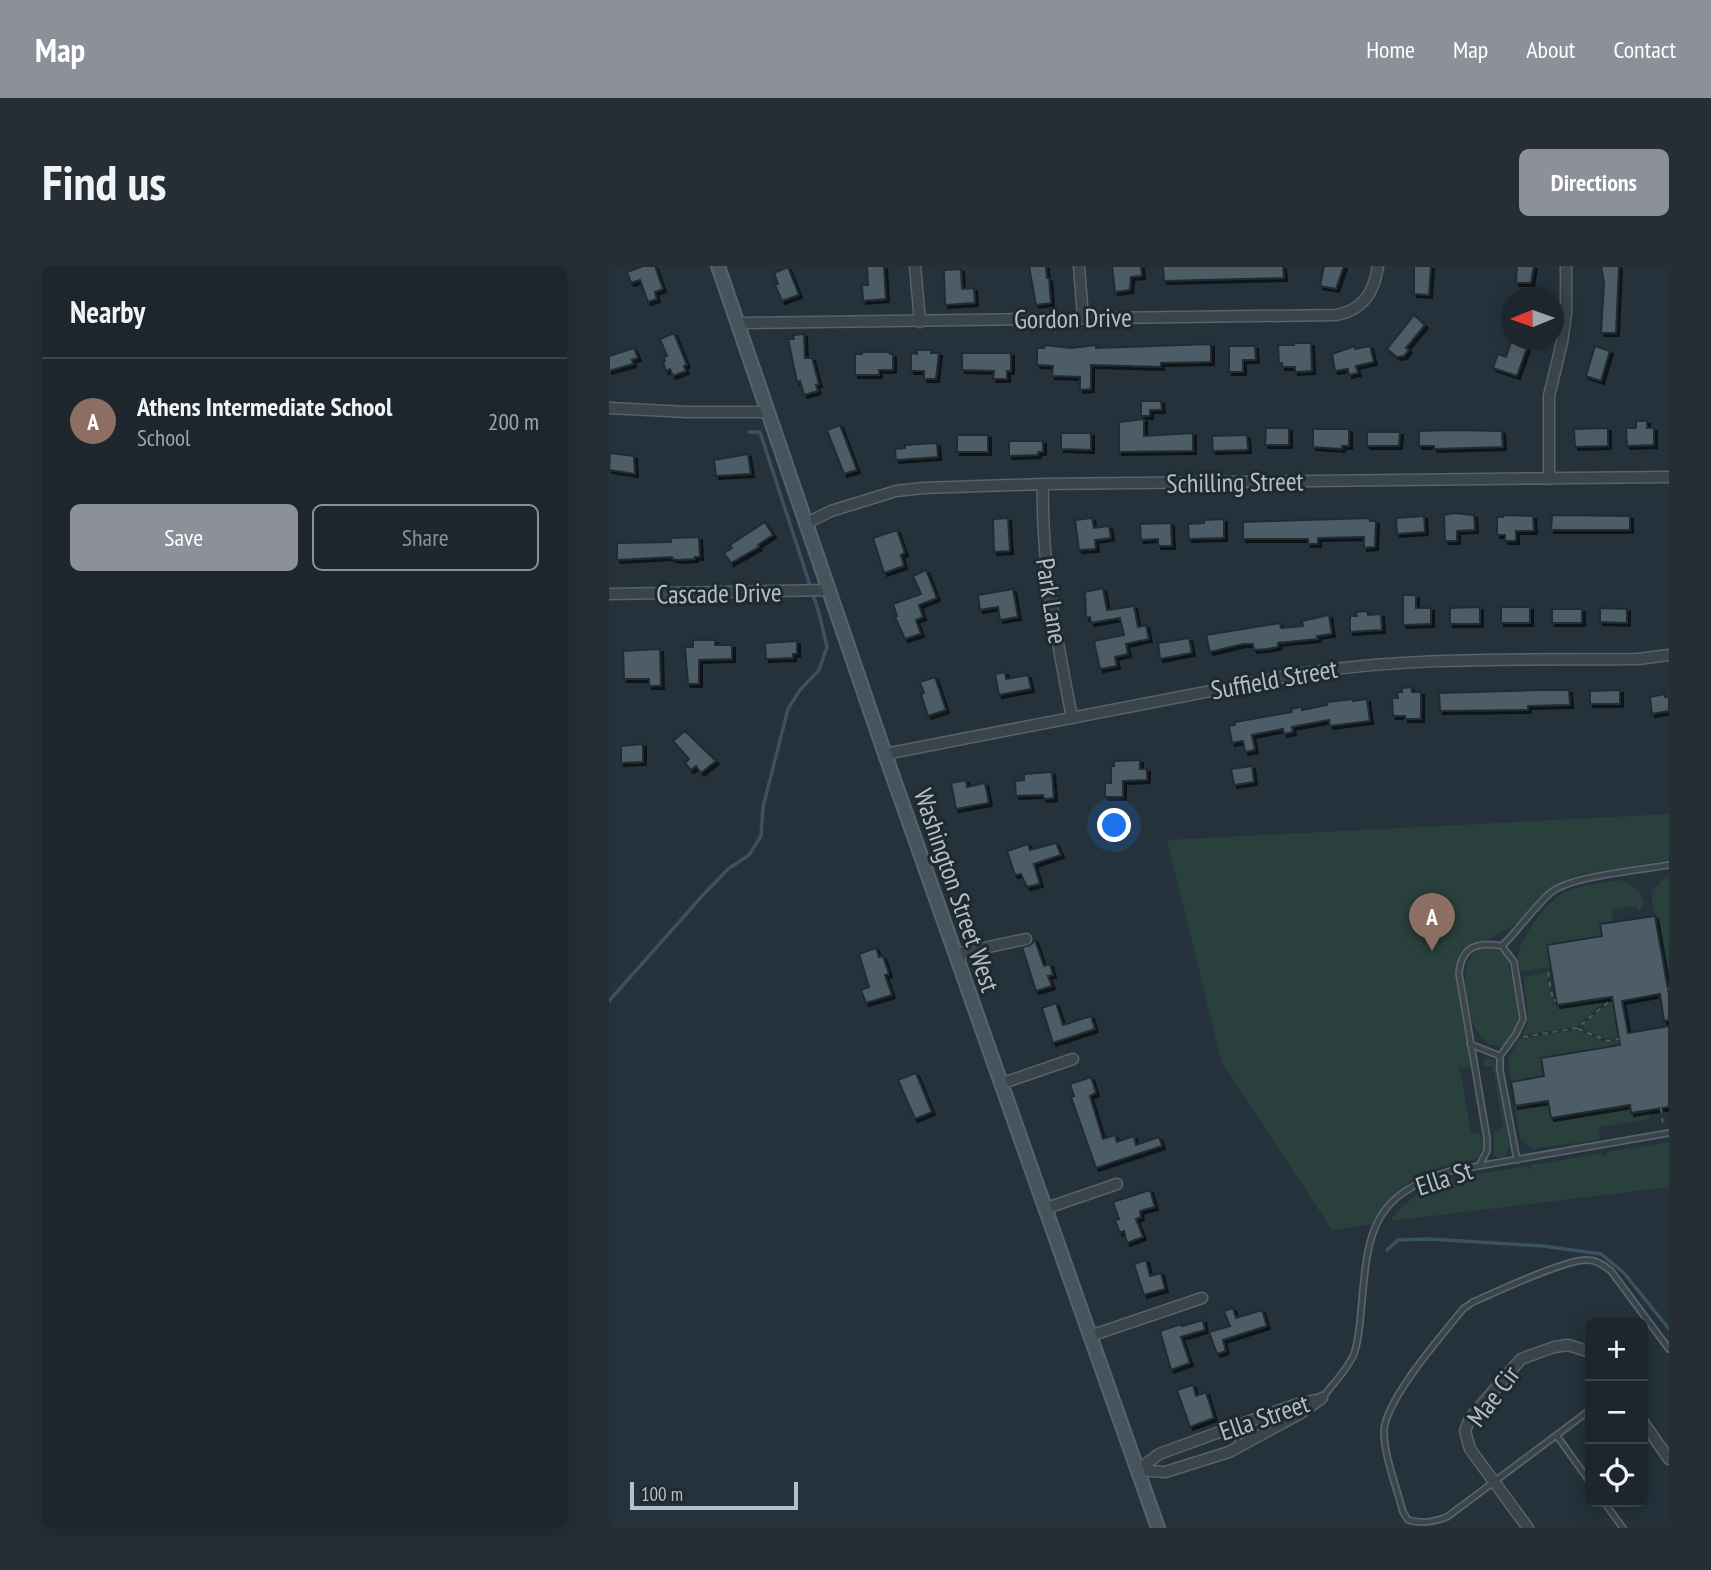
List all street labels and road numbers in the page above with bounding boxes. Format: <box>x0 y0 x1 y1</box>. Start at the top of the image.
street label: Gordon Drive <box>1014 300 1132 336</box>
street label: Schilling Street <box>1166 464 1304 500</box>
street label: Park Lane <box>1029 556 1075 646</box>
street label: Cascade Drive <box>656 575 782 611</box>
street label: Suffield Street <box>1208 652 1340 706</box>
street label: Washington Street West <box>907 784 1007 996</box>
street label: Ella St <box>1412 1153 1476 1203</box>
street label: Mae Cir <box>1459 1359 1527 1433</box>
street label: Ella Street <box>1215 1386 1313 1448</box>

